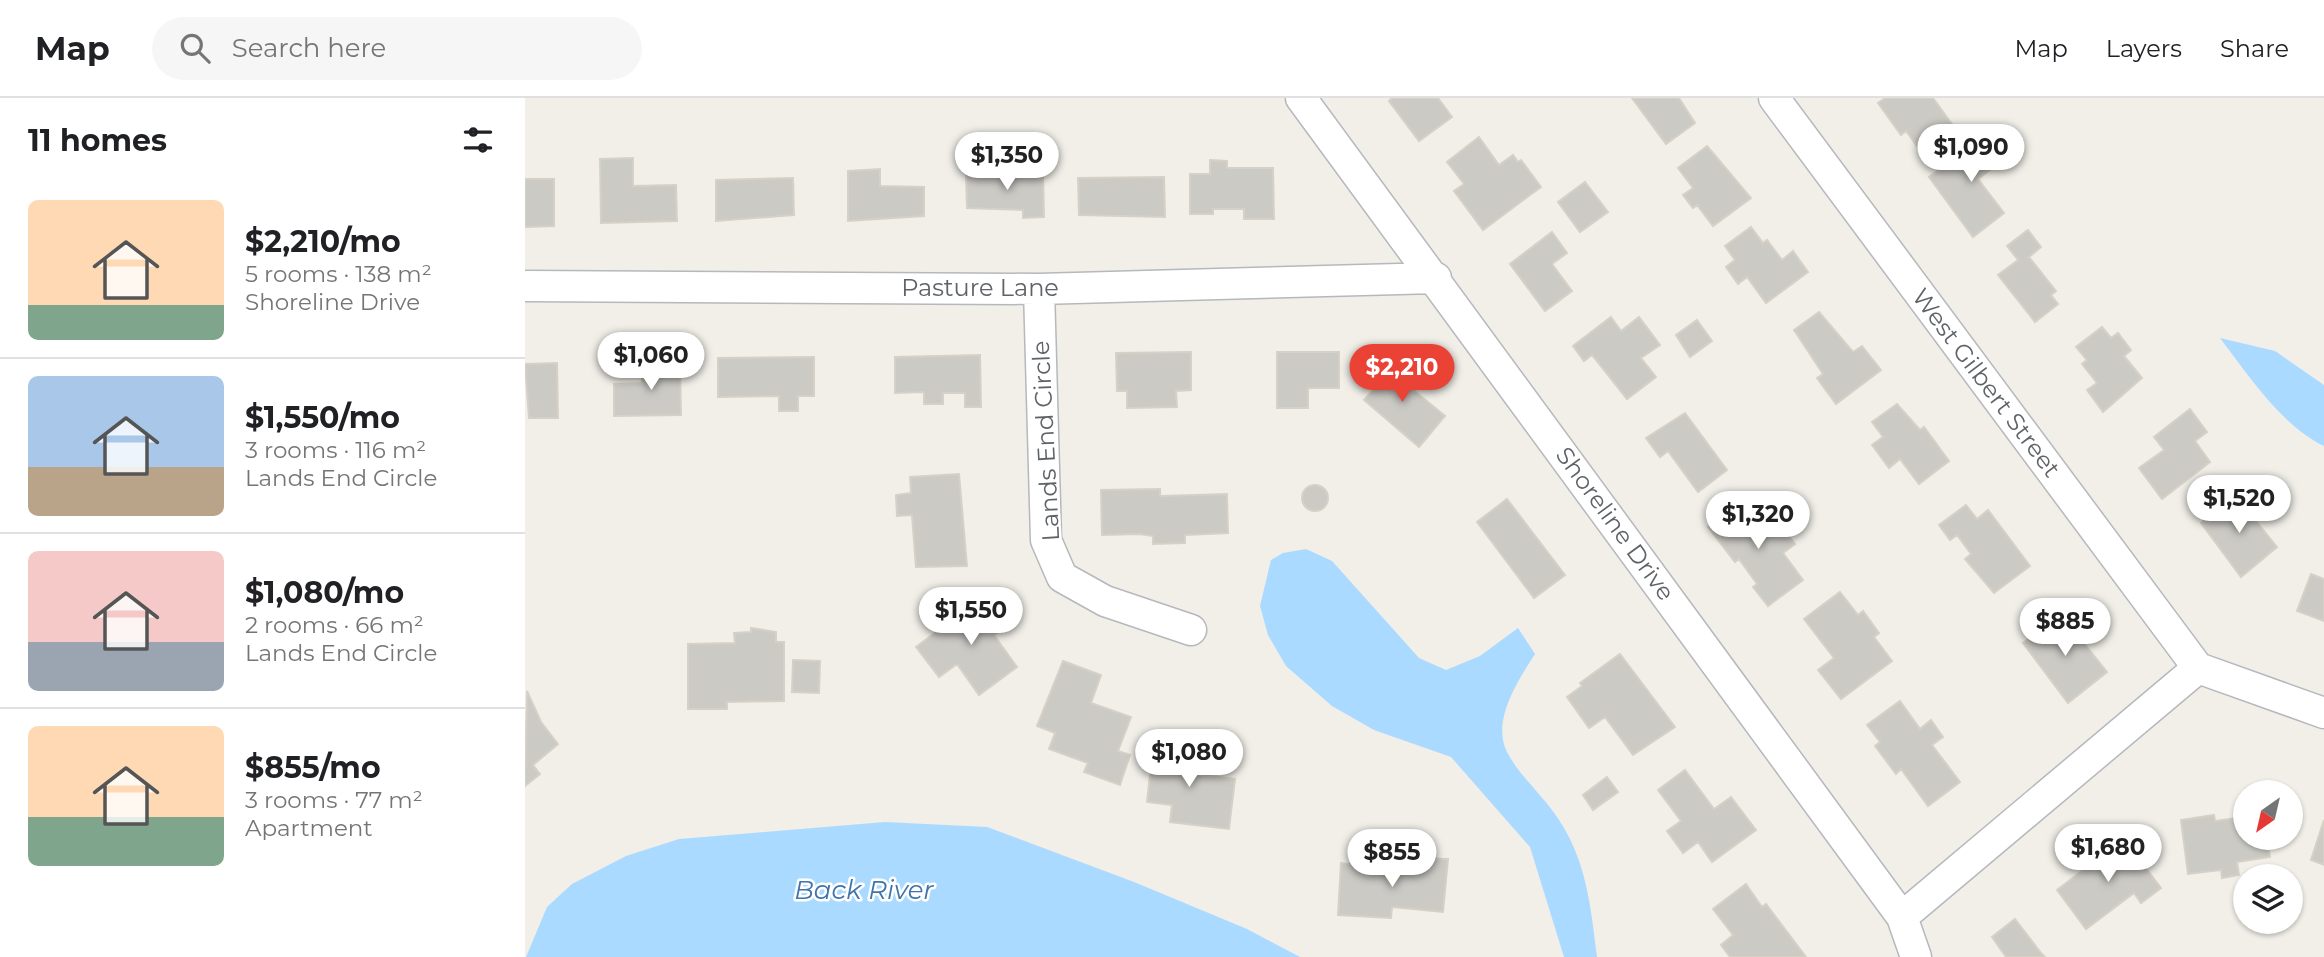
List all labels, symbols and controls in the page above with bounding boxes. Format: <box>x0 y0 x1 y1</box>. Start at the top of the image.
search box <box>152 17 642 80</box>
text: Map <box>35 28 110 68</box>
icon: search <box>176 29 214 67</box>
text: Search here <box>232 32 386 64</box>
text: Map <box>2014 34 2068 63</box>
text: Layers <box>2106 34 2182 63</box>
text: Share <box>2220 34 2289 63</box>
icon: filters <box>459 121 497 159</box>
text: 11 homes <box>28 122 167 159</box>
pin: $1,090 <box>1914 125 2028 184</box>
pin: $1,350 <box>950 132 1064 192</box>
text: $1,090 <box>1933 133 2009 161</box>
text: $1,350 <box>971 141 1043 169</box>
text: $2,210/mo <box>245 223 401 260</box>
icon: home <box>84 228 168 312</box>
text: 5 rooms · 138 m² <box>245 260 432 288</box>
street label: Pasture Lane <box>901 273 1059 302</box>
street label: West Gilbert Street <box>1906 283 2067 483</box>
text: Shoreline Drive <box>245 288 420 316</box>
pin: $1,060 <box>594 332 708 392</box>
street label: Lands End Circle <box>1026 340 1065 542</box>
text: $1,060 <box>613 341 689 369</box>
pin: $2,210 <box>1345 344 1459 404</box>
text: $2,210 <box>1366 353 1438 381</box>
text: $1,550/mo <box>245 399 400 436</box>
icon: home <box>84 404 168 488</box>
text: 3 rooms · 116 m² <box>245 436 426 464</box>
street label: Shoreline Drive <box>1550 441 1681 606</box>
text: Lands End Circle <box>245 464 437 492</box>
pin: $1,520 <box>2182 476 2296 535</box>
text: $1,520 <box>2203 484 2275 512</box>
pin: $1,320 <box>1701 491 1815 551</box>
text: $1,320 <box>1722 500 1794 528</box>
text: $1,080/mo <box>245 574 404 611</box>
icon: home <box>84 579 168 663</box>
pin: $1,550 <box>914 588 1028 647</box>
text: $1,550 <box>935 596 1007 624</box>
pin: $885 <box>2024 598 2106 658</box>
text: $885 <box>2036 607 2094 635</box>
text: 2 rooms · 66 m² <box>245 611 424 639</box>
text: Lands End Circle <box>245 639 437 667</box>
pin: $1,080 <box>1132 730 1246 789</box>
text: $1,080 <box>1151 738 1227 766</box>
text: $855/mo <box>245 749 381 786</box>
icon: home <box>84 754 168 838</box>
north arrow <box>2233 780 2303 850</box>
map controls <box>2233 780 2303 934</box>
text: 3 rooms · 77 m² <box>245 786 423 814</box>
text: Apartment <box>245 814 373 842</box>
pin: $1,680 <box>2051 824 2165 884</box>
pin: $855 <box>1351 830 1433 889</box>
text: $1,680 <box>2071 833 2145 861</box>
text: $855 <box>1363 838 1421 866</box>
button: layers <box>2233 864 2303 934</box>
water label: Back River <box>794 874 934 906</box>

